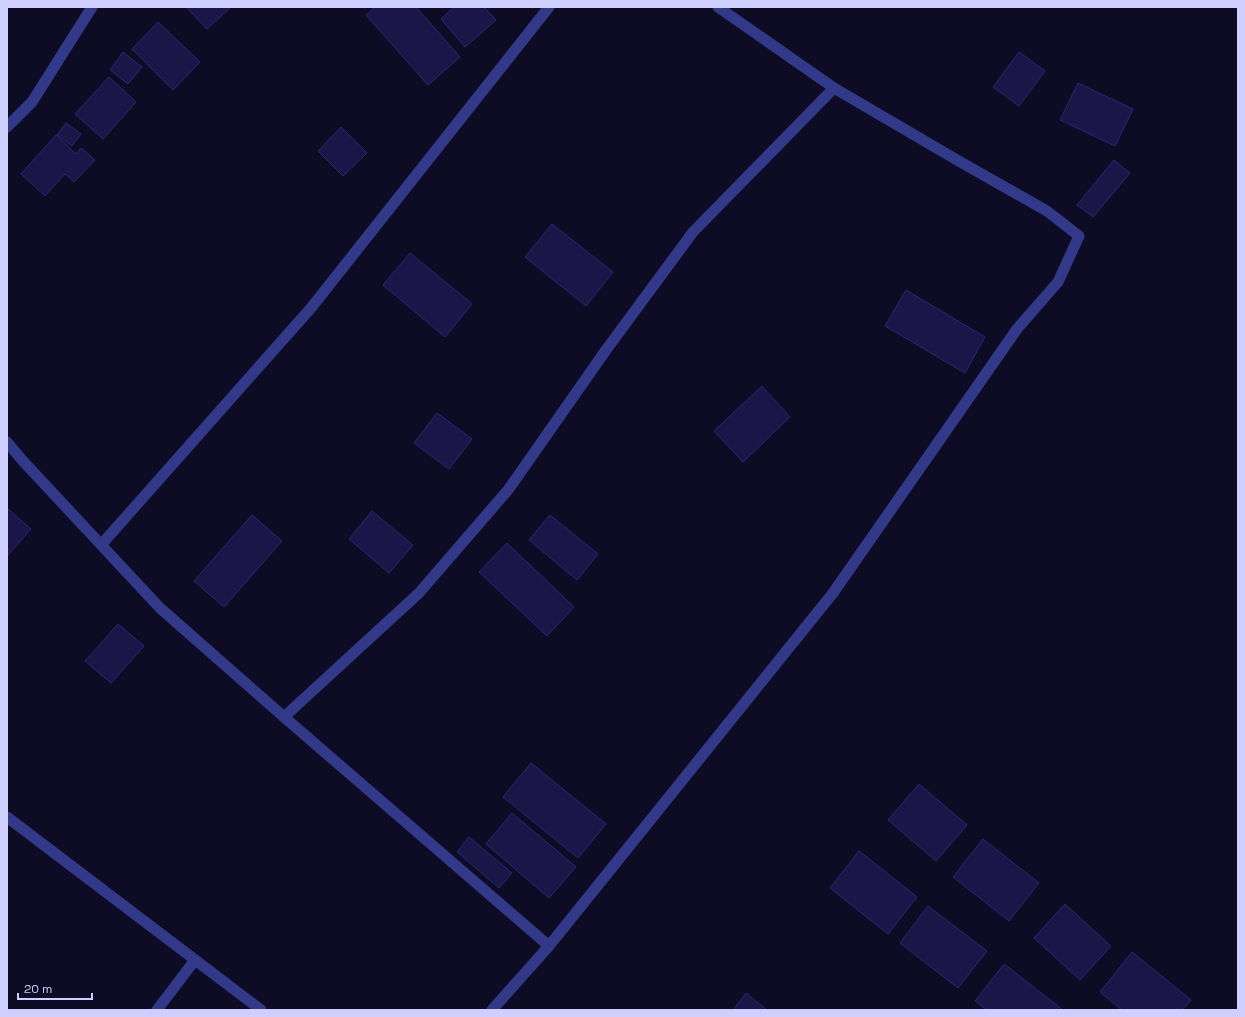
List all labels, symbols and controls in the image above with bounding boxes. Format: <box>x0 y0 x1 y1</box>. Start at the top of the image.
scale bar <box>18 975 92 1001</box>
text: 20 m <box>24 981 52 997</box>

